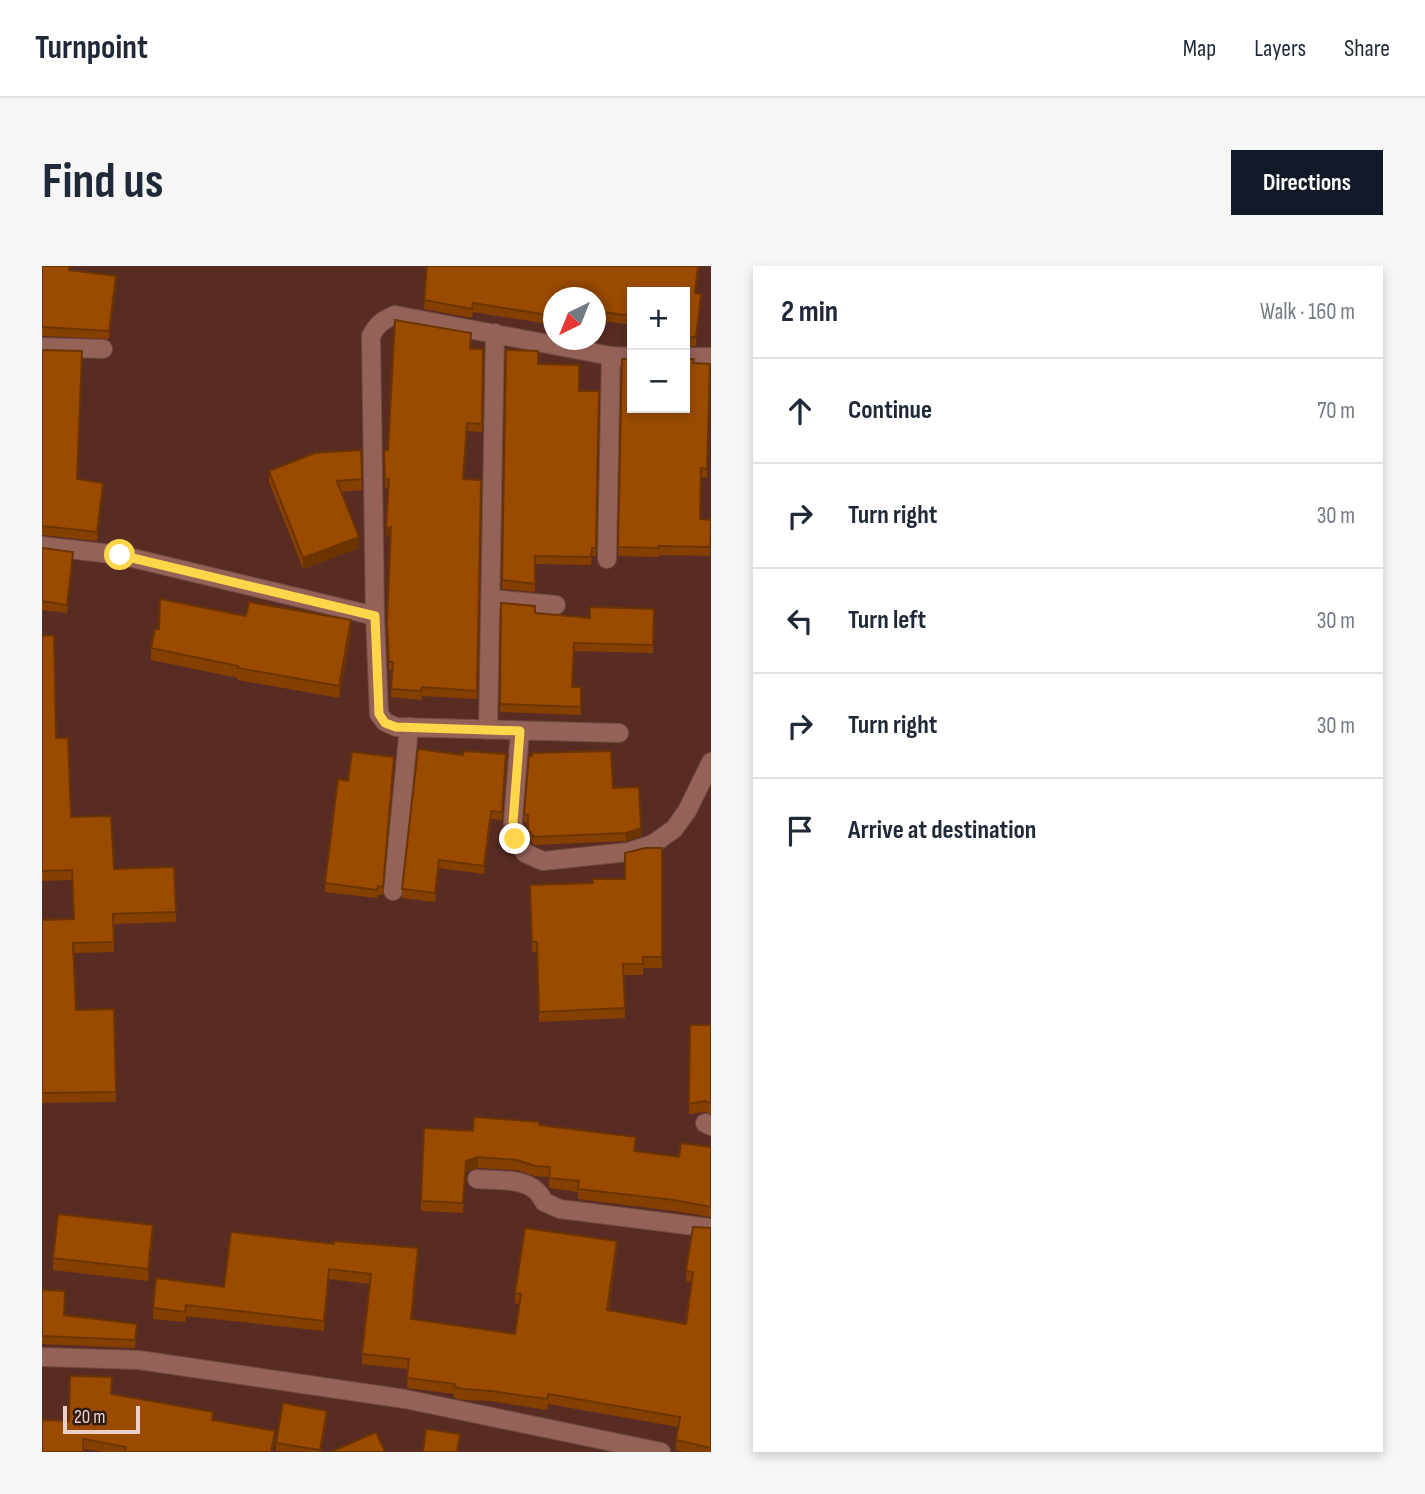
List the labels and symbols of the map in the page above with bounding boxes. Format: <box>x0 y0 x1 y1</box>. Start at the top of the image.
north arrow <box>543 287 606 350</box>
route start <box>104 539 135 570</box>
route end <box>499 823 530 854</box>
scale bar <box>63 1403 140 1435</box>

